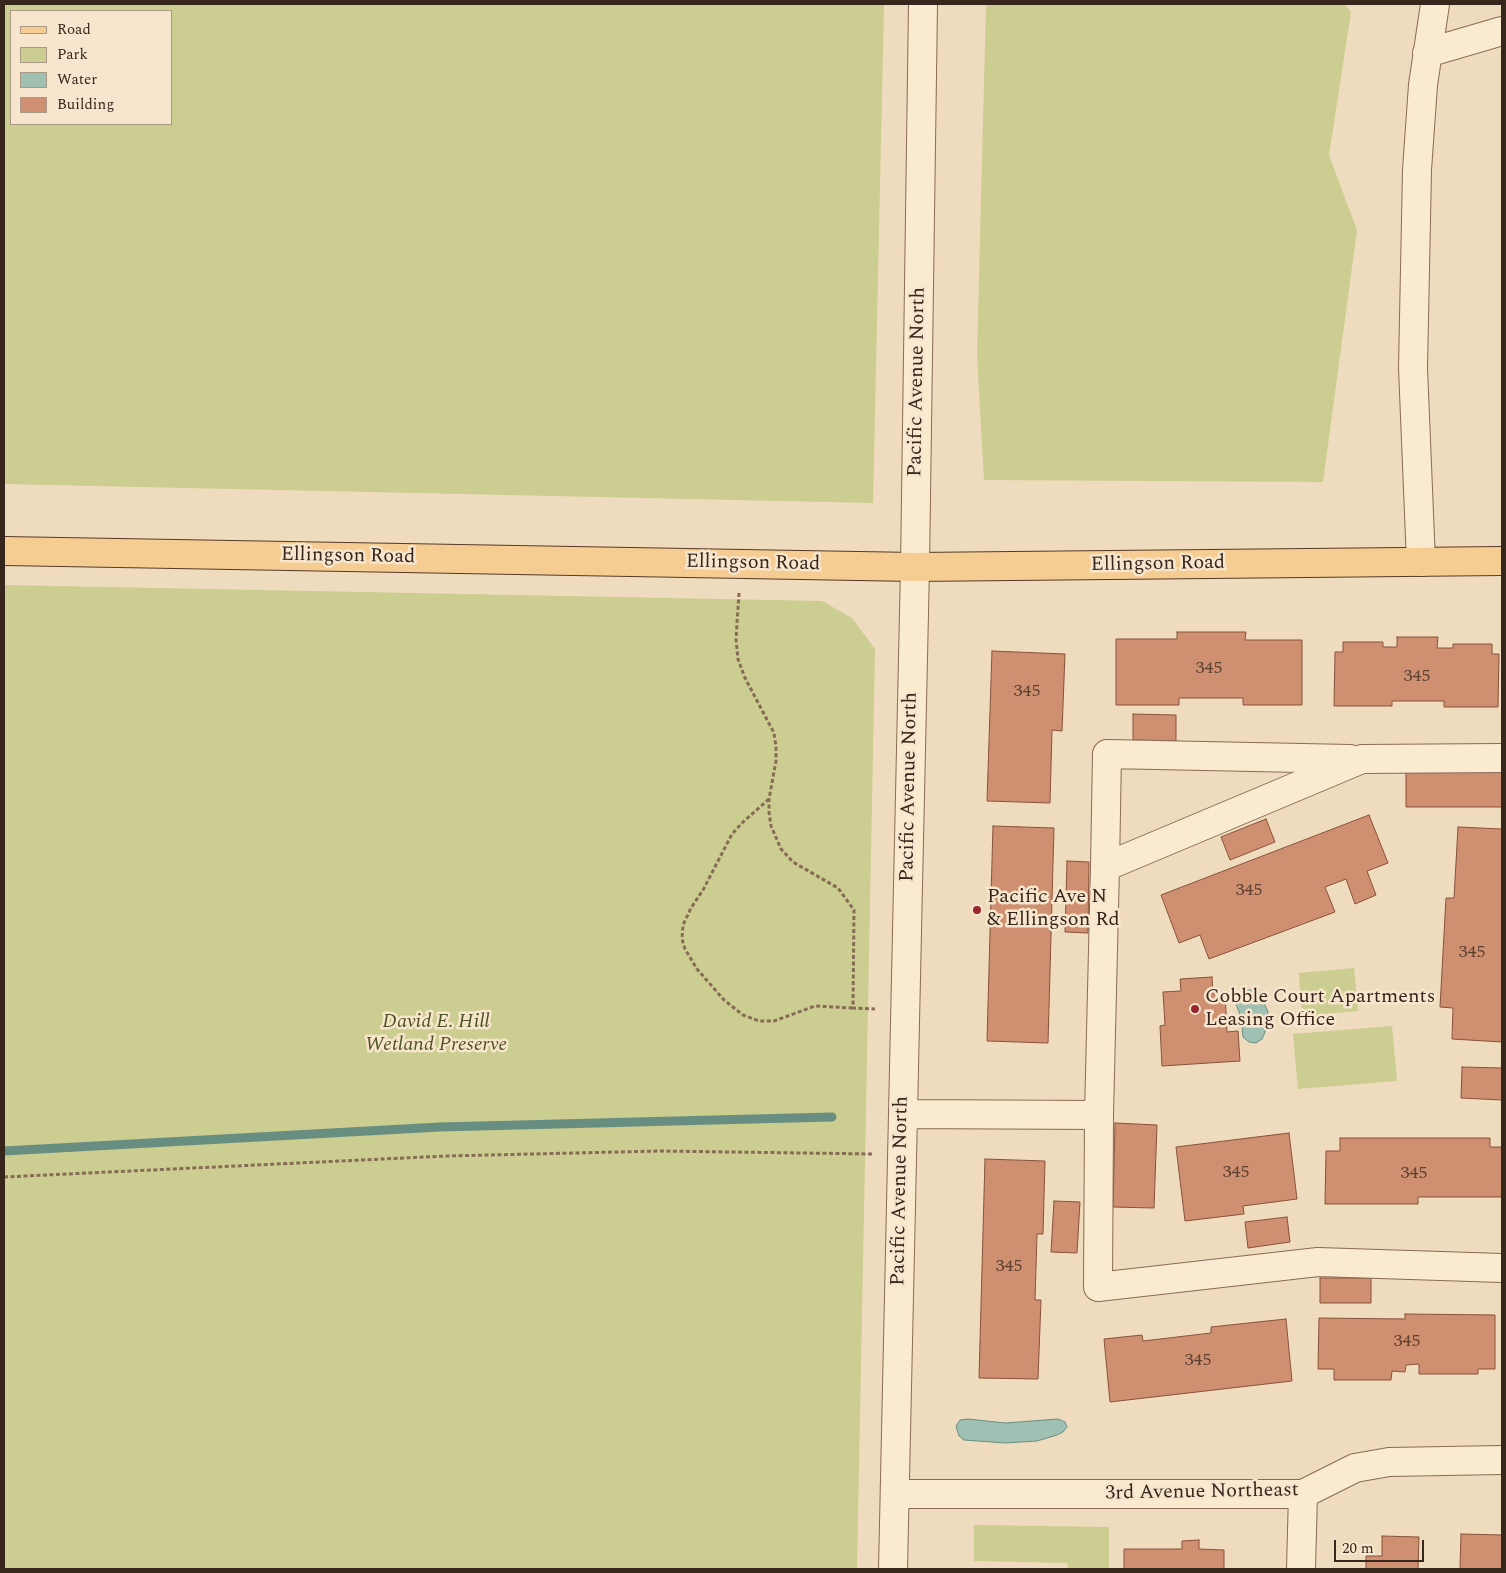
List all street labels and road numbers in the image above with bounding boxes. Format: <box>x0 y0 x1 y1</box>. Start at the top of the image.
street label: Pacific Avenue North <box>904 287 932 477</box>
street label: Ellingson Road <box>281 544 415 570</box>
street label: Ellingson Road <box>686 551 820 577</box>
street label: Ellingson Road <box>1091 552 1225 578</box>
street label: Pacific Avenue North <box>896 692 924 882</box>
street label: Pacific Avenue North <box>887 1096 915 1286</box>
street label: 3rd Avenue Northeast <box>1105 1479 1299 1507</box>

